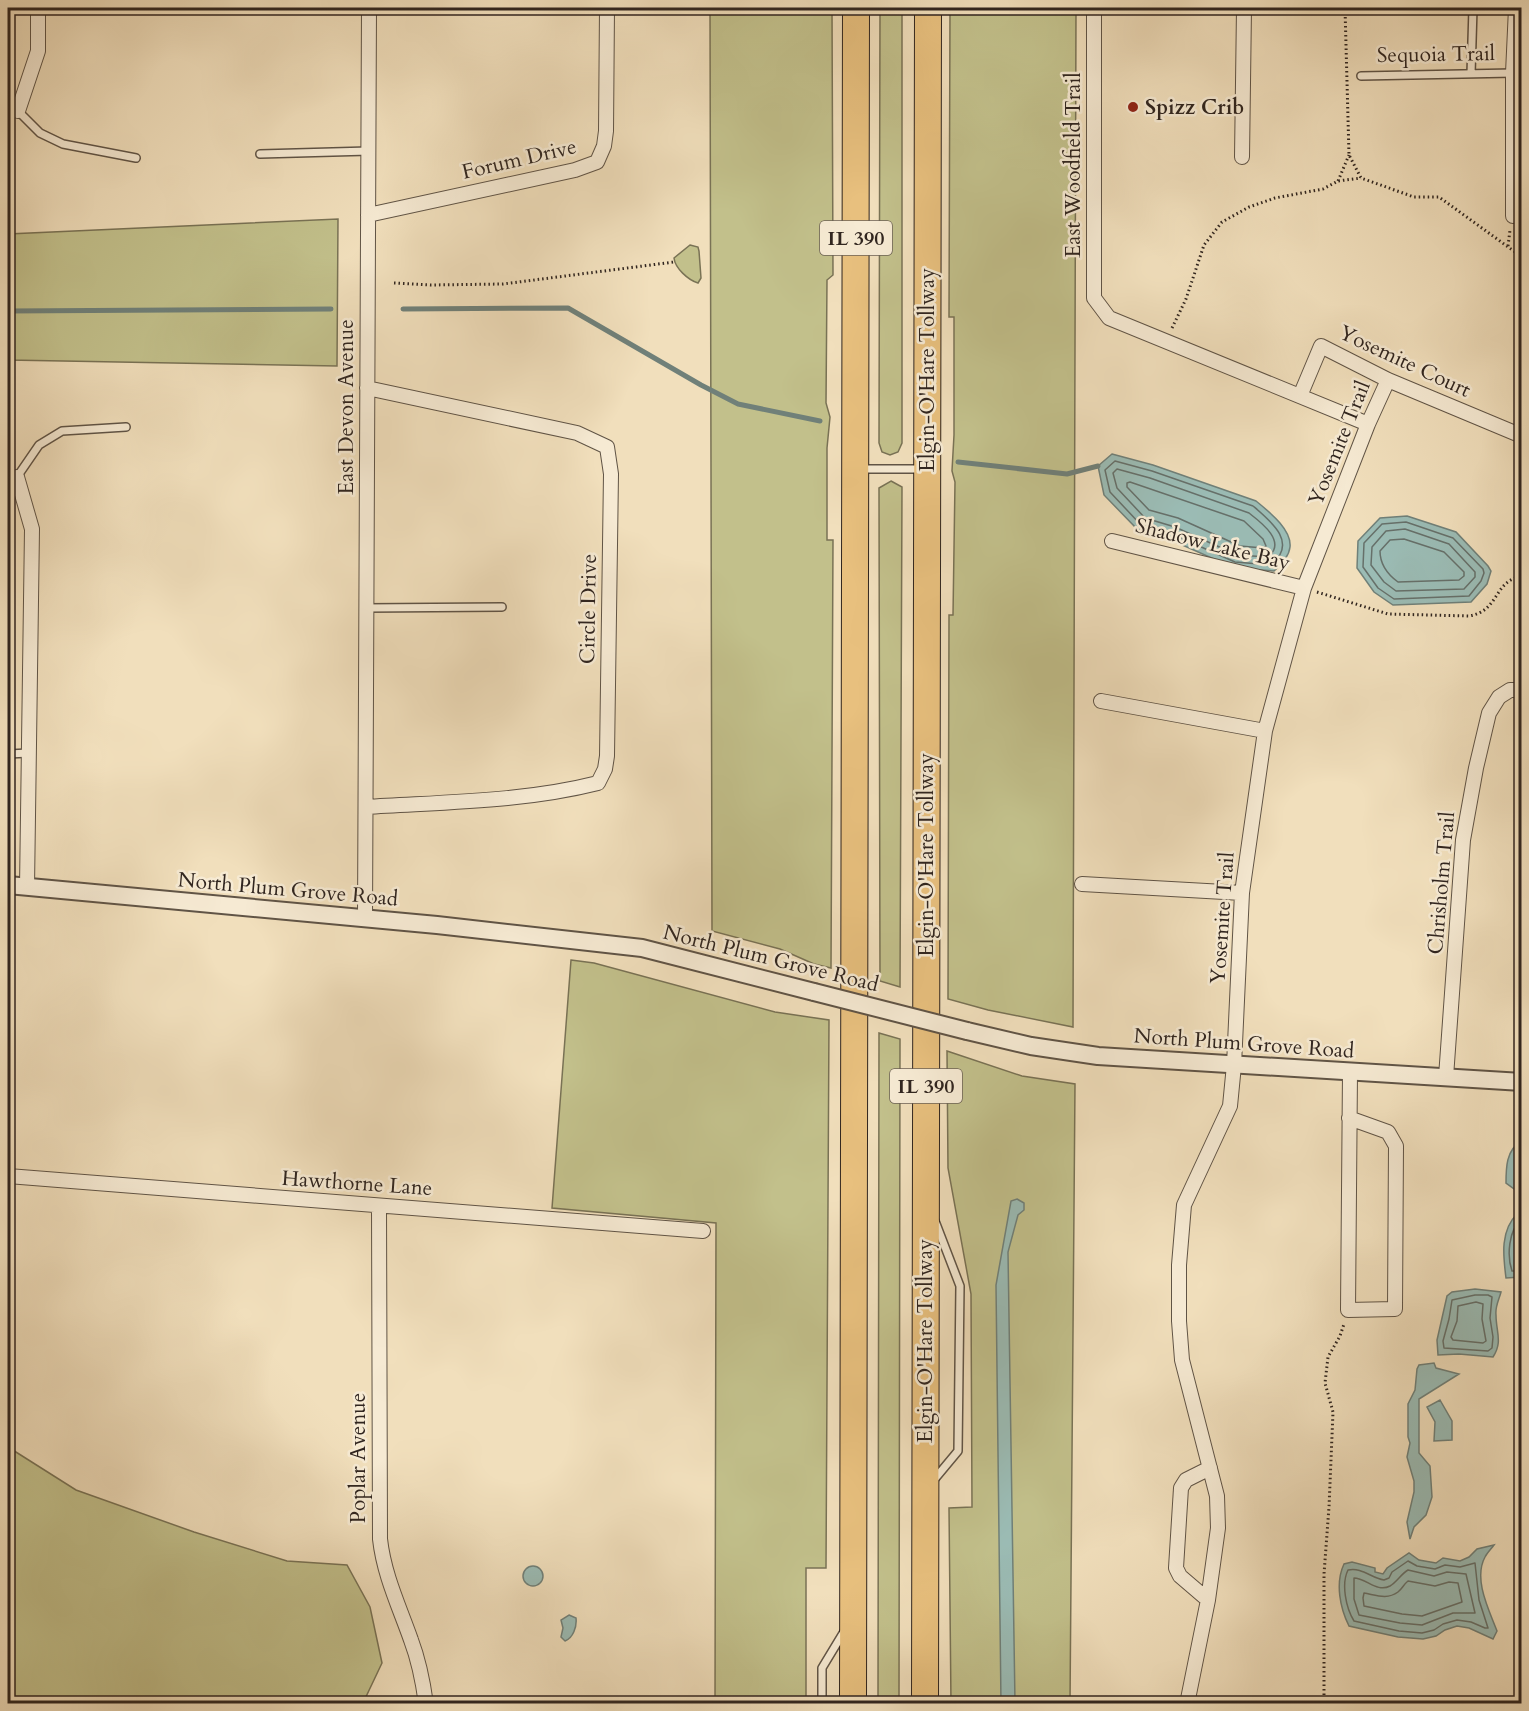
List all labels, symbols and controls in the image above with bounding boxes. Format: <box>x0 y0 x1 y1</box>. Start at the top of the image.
street label: Sequoia Trail <box>1377 39 1495 70</box>
street label: East Woodfield Trail <box>1059 72 1088 258</box>
place label: Spizz Crib <box>1145 93 1244 122</box>
marker: Spizz Crib <box>1126 100 1140 114</box>
street label: Forum Drive <box>459 132 579 187</box>
road number: IL 390 <box>820 221 892 255</box>
street label: Elgin-O'Hare Tollway <box>913 268 942 472</box>
street label: Yosemite Court <box>1334 318 1476 405</box>
street label: East Devon Avenue <box>332 319 361 495</box>
street label: Yosemite Trail <box>1301 376 1378 510</box>
street label: Shadow Lake Bay <box>1132 511 1293 578</box>
street label: Circle Drive <box>573 554 604 665</box>
street label: Elgin-O'Hare Tollway <box>912 753 941 957</box>
street label: Chrisholm Trail <box>1421 810 1462 956</box>
street label: Yosemite Trail <box>1203 851 1242 985</box>
street label: North Plum Grove Road <box>177 865 399 914</box>
street label: North Plum Grove Road <box>660 918 882 999</box>
street label: North Plum Grove Road <box>1133 1021 1355 1066</box>
road number: IL 390 <box>890 1069 962 1103</box>
street label: Hawthorne Lane <box>281 1164 433 1203</box>
street label: Elgin-O'Hare Tollway <box>911 1239 940 1443</box>
street label: Poplar Avenue <box>344 1393 373 1523</box>

